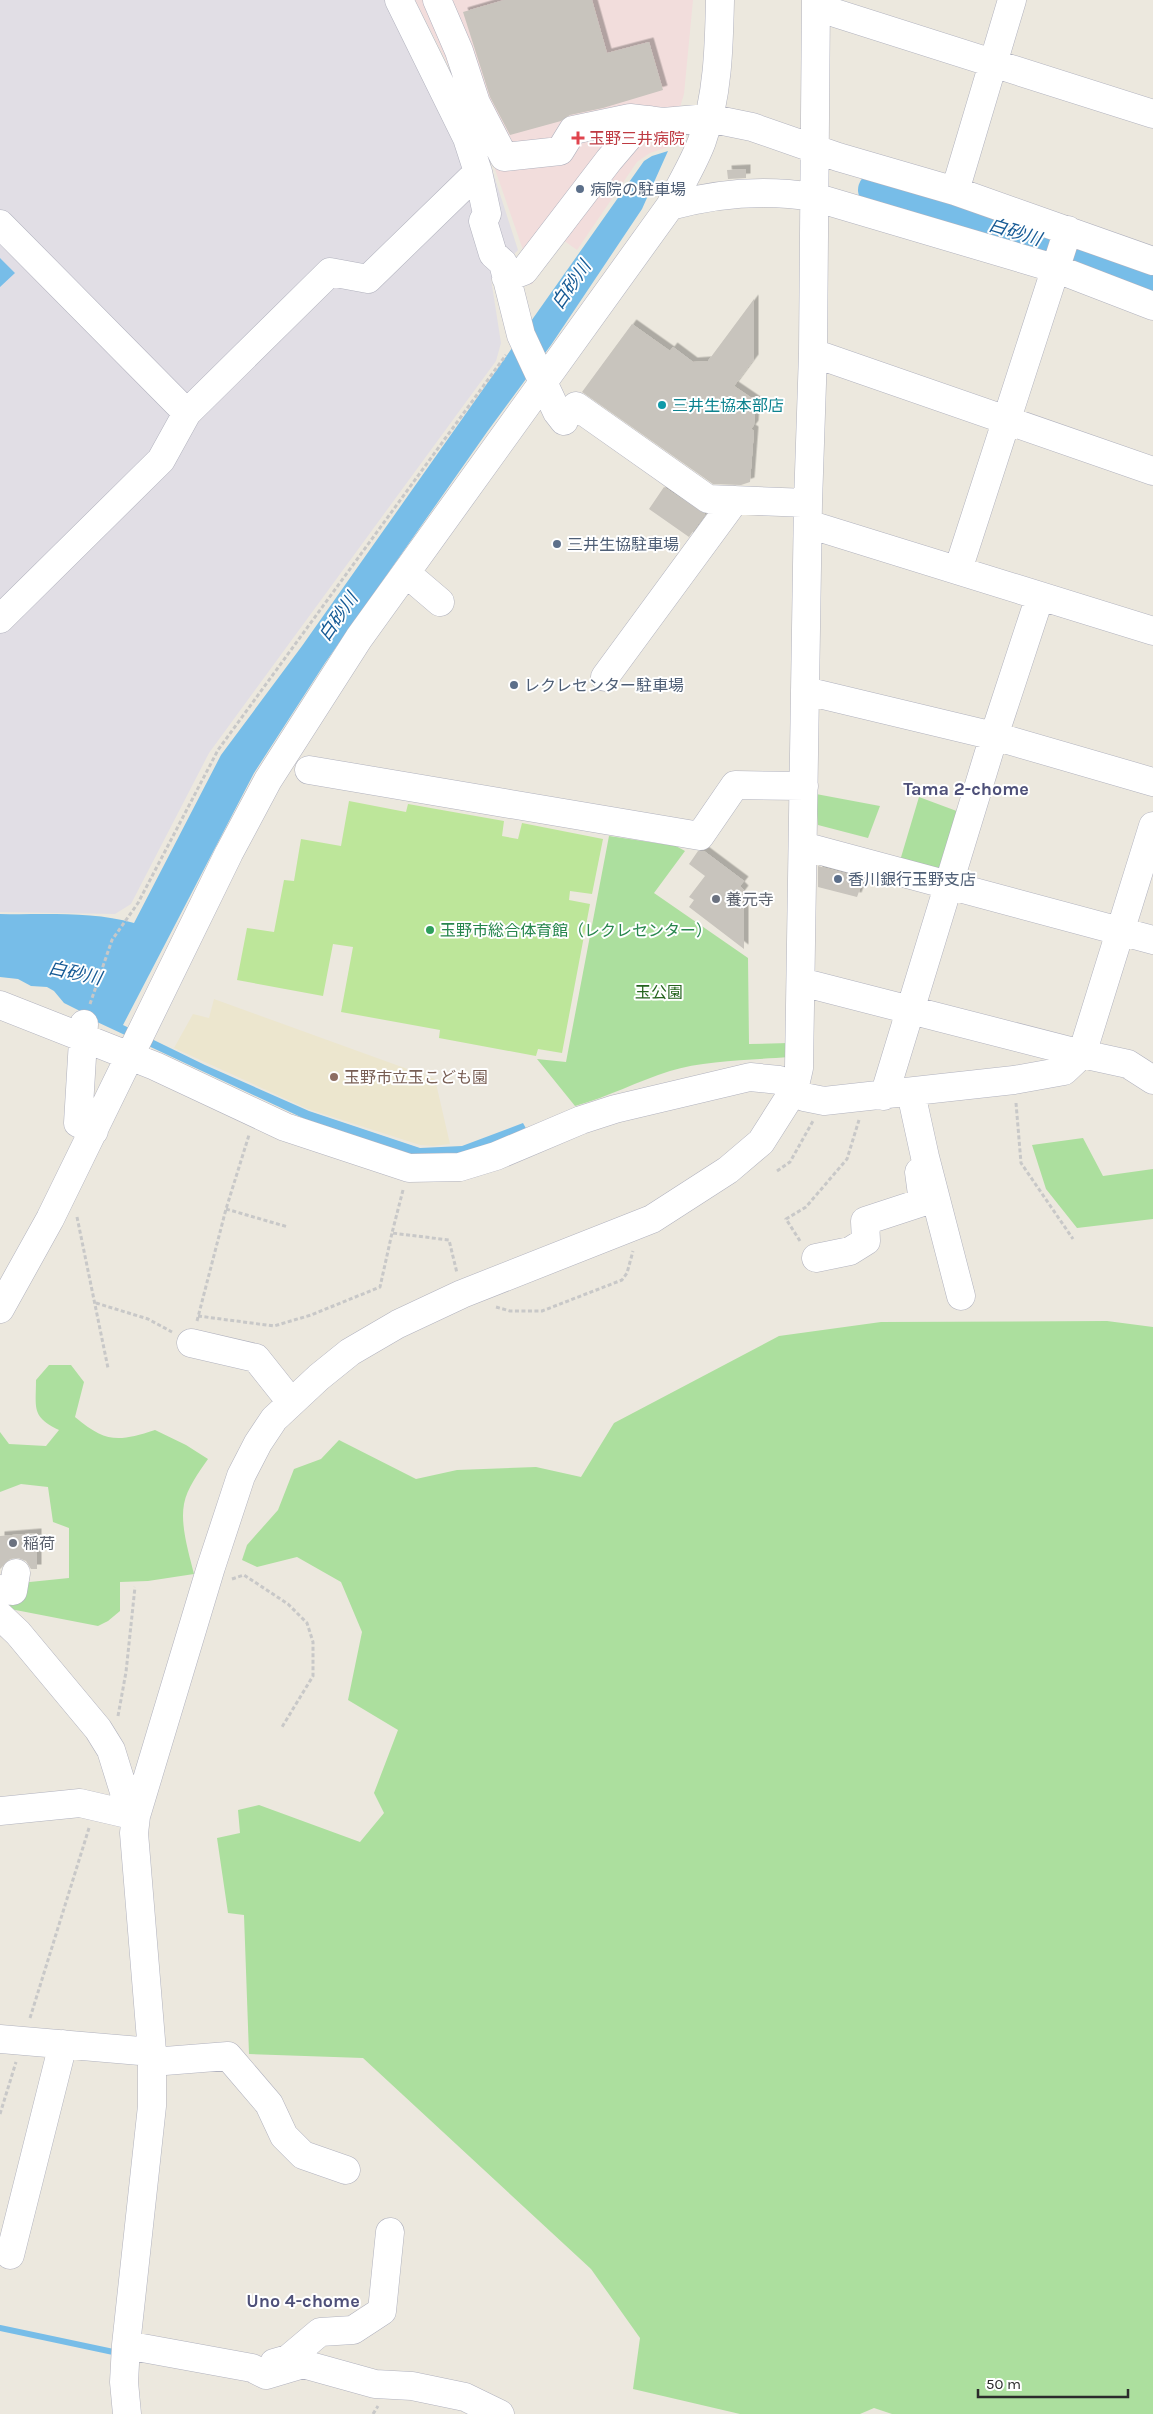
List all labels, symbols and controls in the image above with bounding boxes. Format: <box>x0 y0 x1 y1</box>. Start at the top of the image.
place label: 玉野三井病院 <box>589 129 685 148</box>
marker: 玉野三井病院 <box>571 131 585 145</box>
place label: 病院の駐車場 <box>590 180 686 199</box>
marker: 病院の駐車場 <box>574 183 586 195</box>
water label: 白砂川 <box>986 214 1046 251</box>
water label: 白砂川 <box>547 255 597 313</box>
place label: 三井生協本部店 <box>672 396 784 415</box>
marker: 三井生協本部店 <box>656 399 668 411</box>
place label: 三井生協駐車場 <box>567 535 679 554</box>
marker: 三井生協駐車場 <box>551 538 563 550</box>
water label: 白砂川 <box>314 587 364 645</box>
place label: レクレセンター駐車場 <box>524 676 684 695</box>
marker: レクレセンター駐車場 <box>508 679 520 691</box>
district label: Tama 2-chome <box>903 778 1029 800</box>
place label: 香川銀行玉野支店 <box>848 870 976 889</box>
marker: 香川銀行玉野支店 <box>832 873 844 885</box>
place label: 養元寺 <box>726 890 774 909</box>
marker: 養元寺 <box>710 893 722 905</box>
place label: 玉野市総合体育館（レクレセンター） <box>440 921 712 940</box>
marker: 玉野市総合体育館（レクレセンター） <box>424 924 436 936</box>
water label: 白砂川 <box>46 957 106 990</box>
park label: 玉公園 <box>635 983 683 1002</box>
place label: 玉野市立玉こども園 <box>344 1068 488 1087</box>
marker: 玉野市立玉こども園 <box>328 1071 340 1083</box>
place label: 稲荷 <box>23 1534 55 1553</box>
marker: 稲荷 <box>7 1537 19 1549</box>
district label: Uno 4-chome <box>246 2290 360 2312</box>
scale bar <box>978 2366 1128 2398</box>
text: 50 m <box>986 2375 1021 2393</box>

